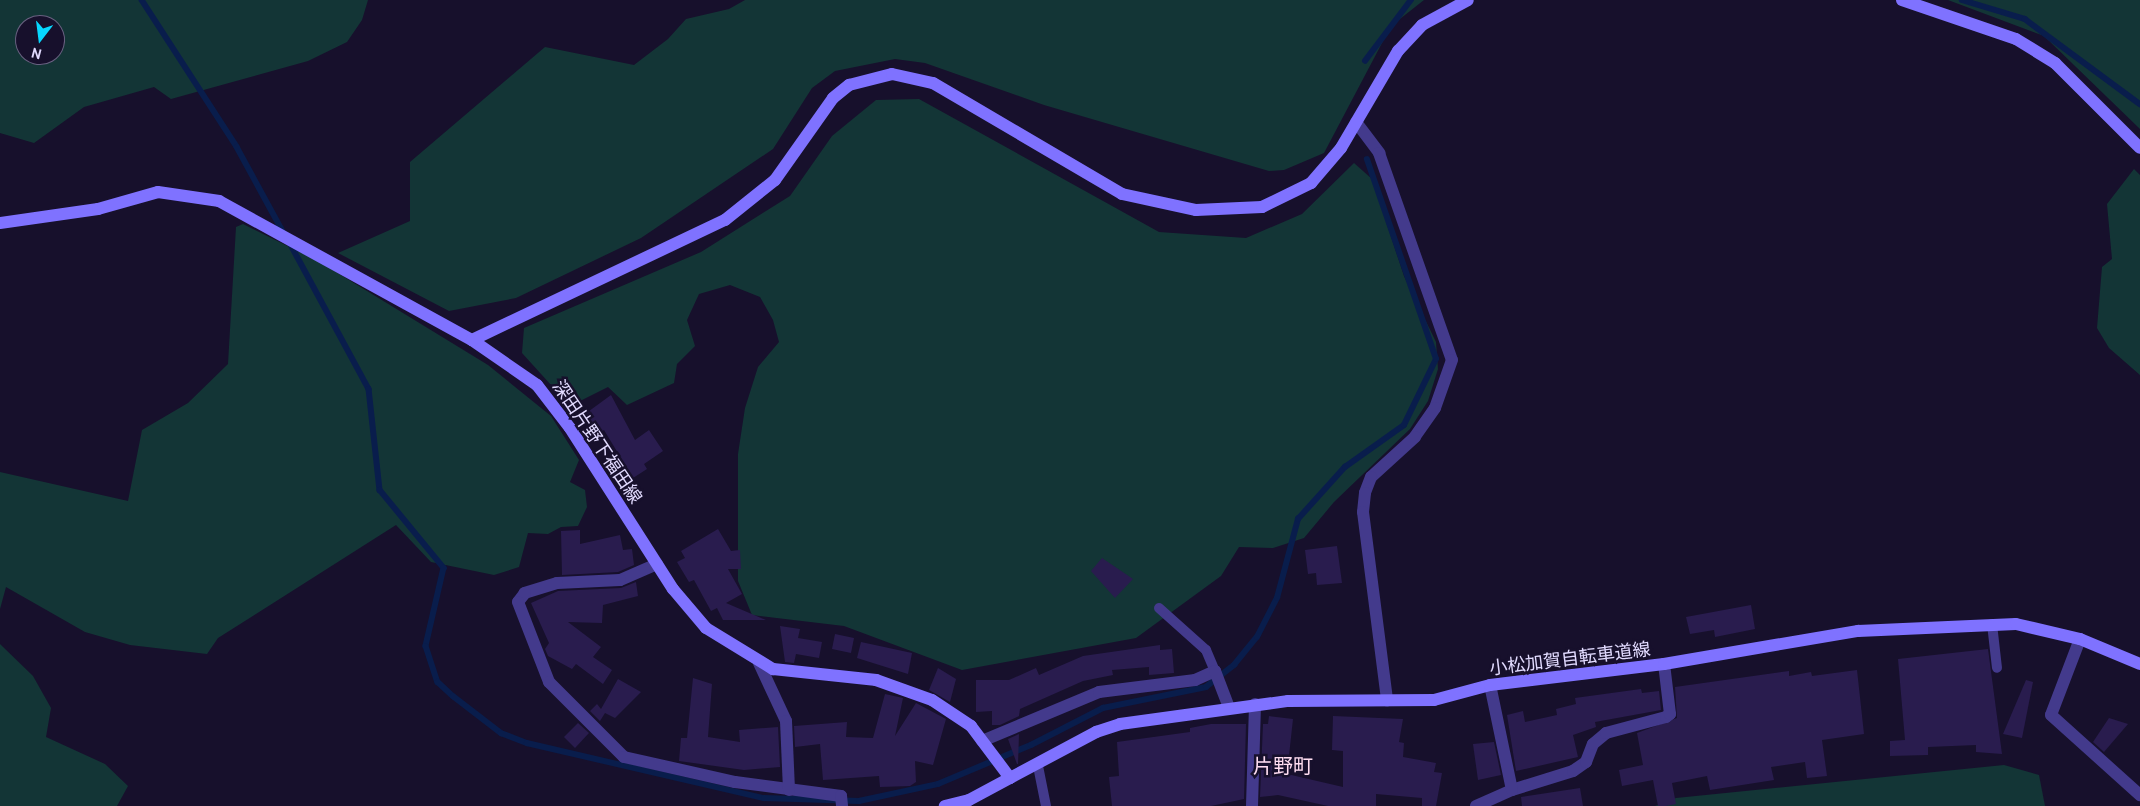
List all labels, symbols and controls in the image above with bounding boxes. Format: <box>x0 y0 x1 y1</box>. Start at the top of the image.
north arrow <box>15 15 65 65</box>
text: N <box>29 44 43 63</box>
street label: 深田片野下福田線 <box>548 376 646 508</box>
street label: 小松加賀自転車道線 <box>1488 638 1652 680</box>
district label: 片野町 <box>1253 754 1313 778</box>

